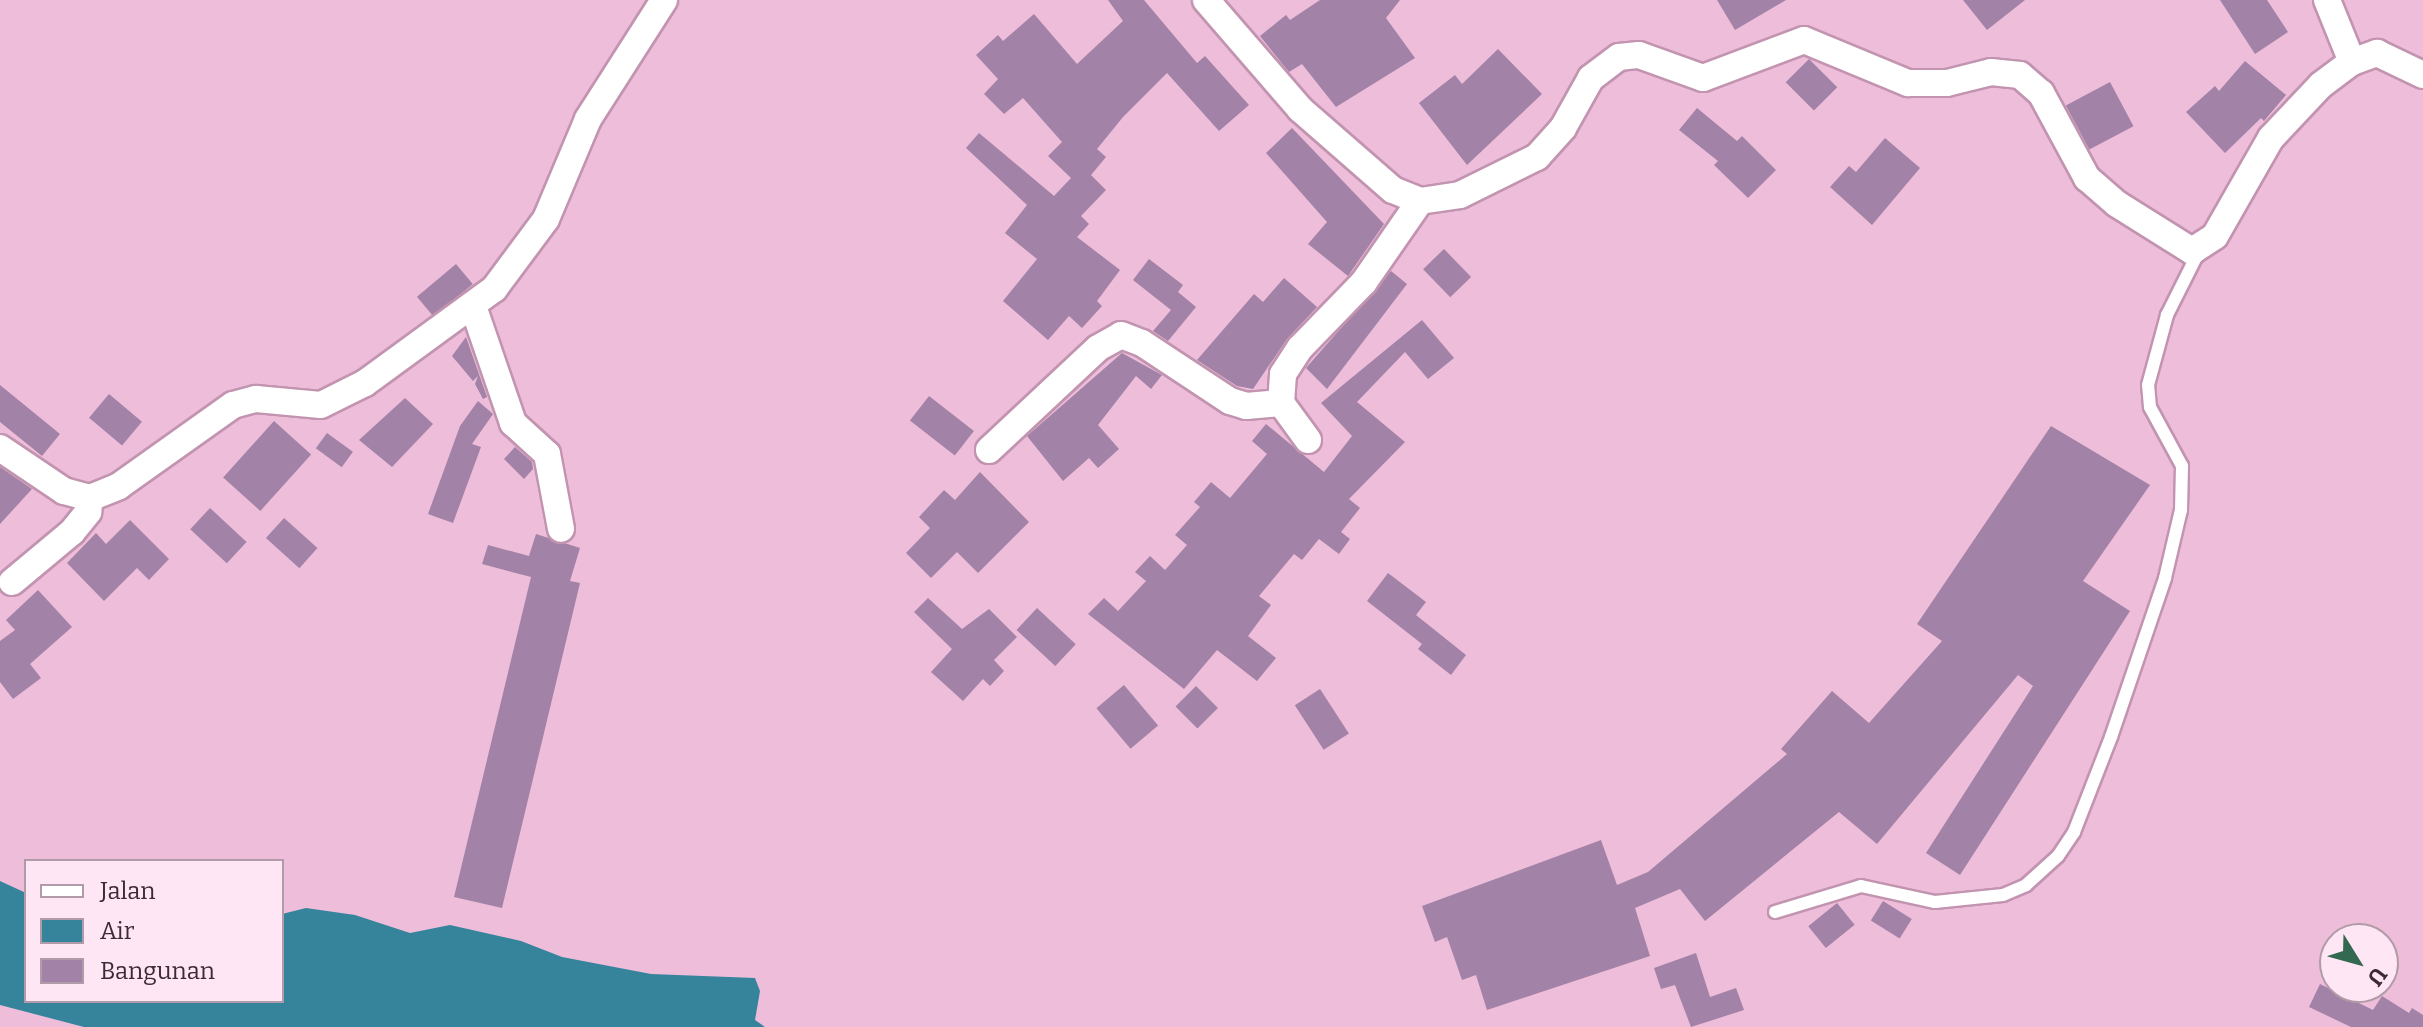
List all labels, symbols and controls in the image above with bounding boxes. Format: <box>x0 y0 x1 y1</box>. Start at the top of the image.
legend <box>24 859 284 1003</box>
text: Jalan <box>100 877 155 905</box>
text: Air <box>100 917 134 945</box>
north arrow <box>2319 923 2399 1003</box>
text: Bangunan <box>100 957 215 985</box>
text: U <box>2361 962 2393 991</box>

